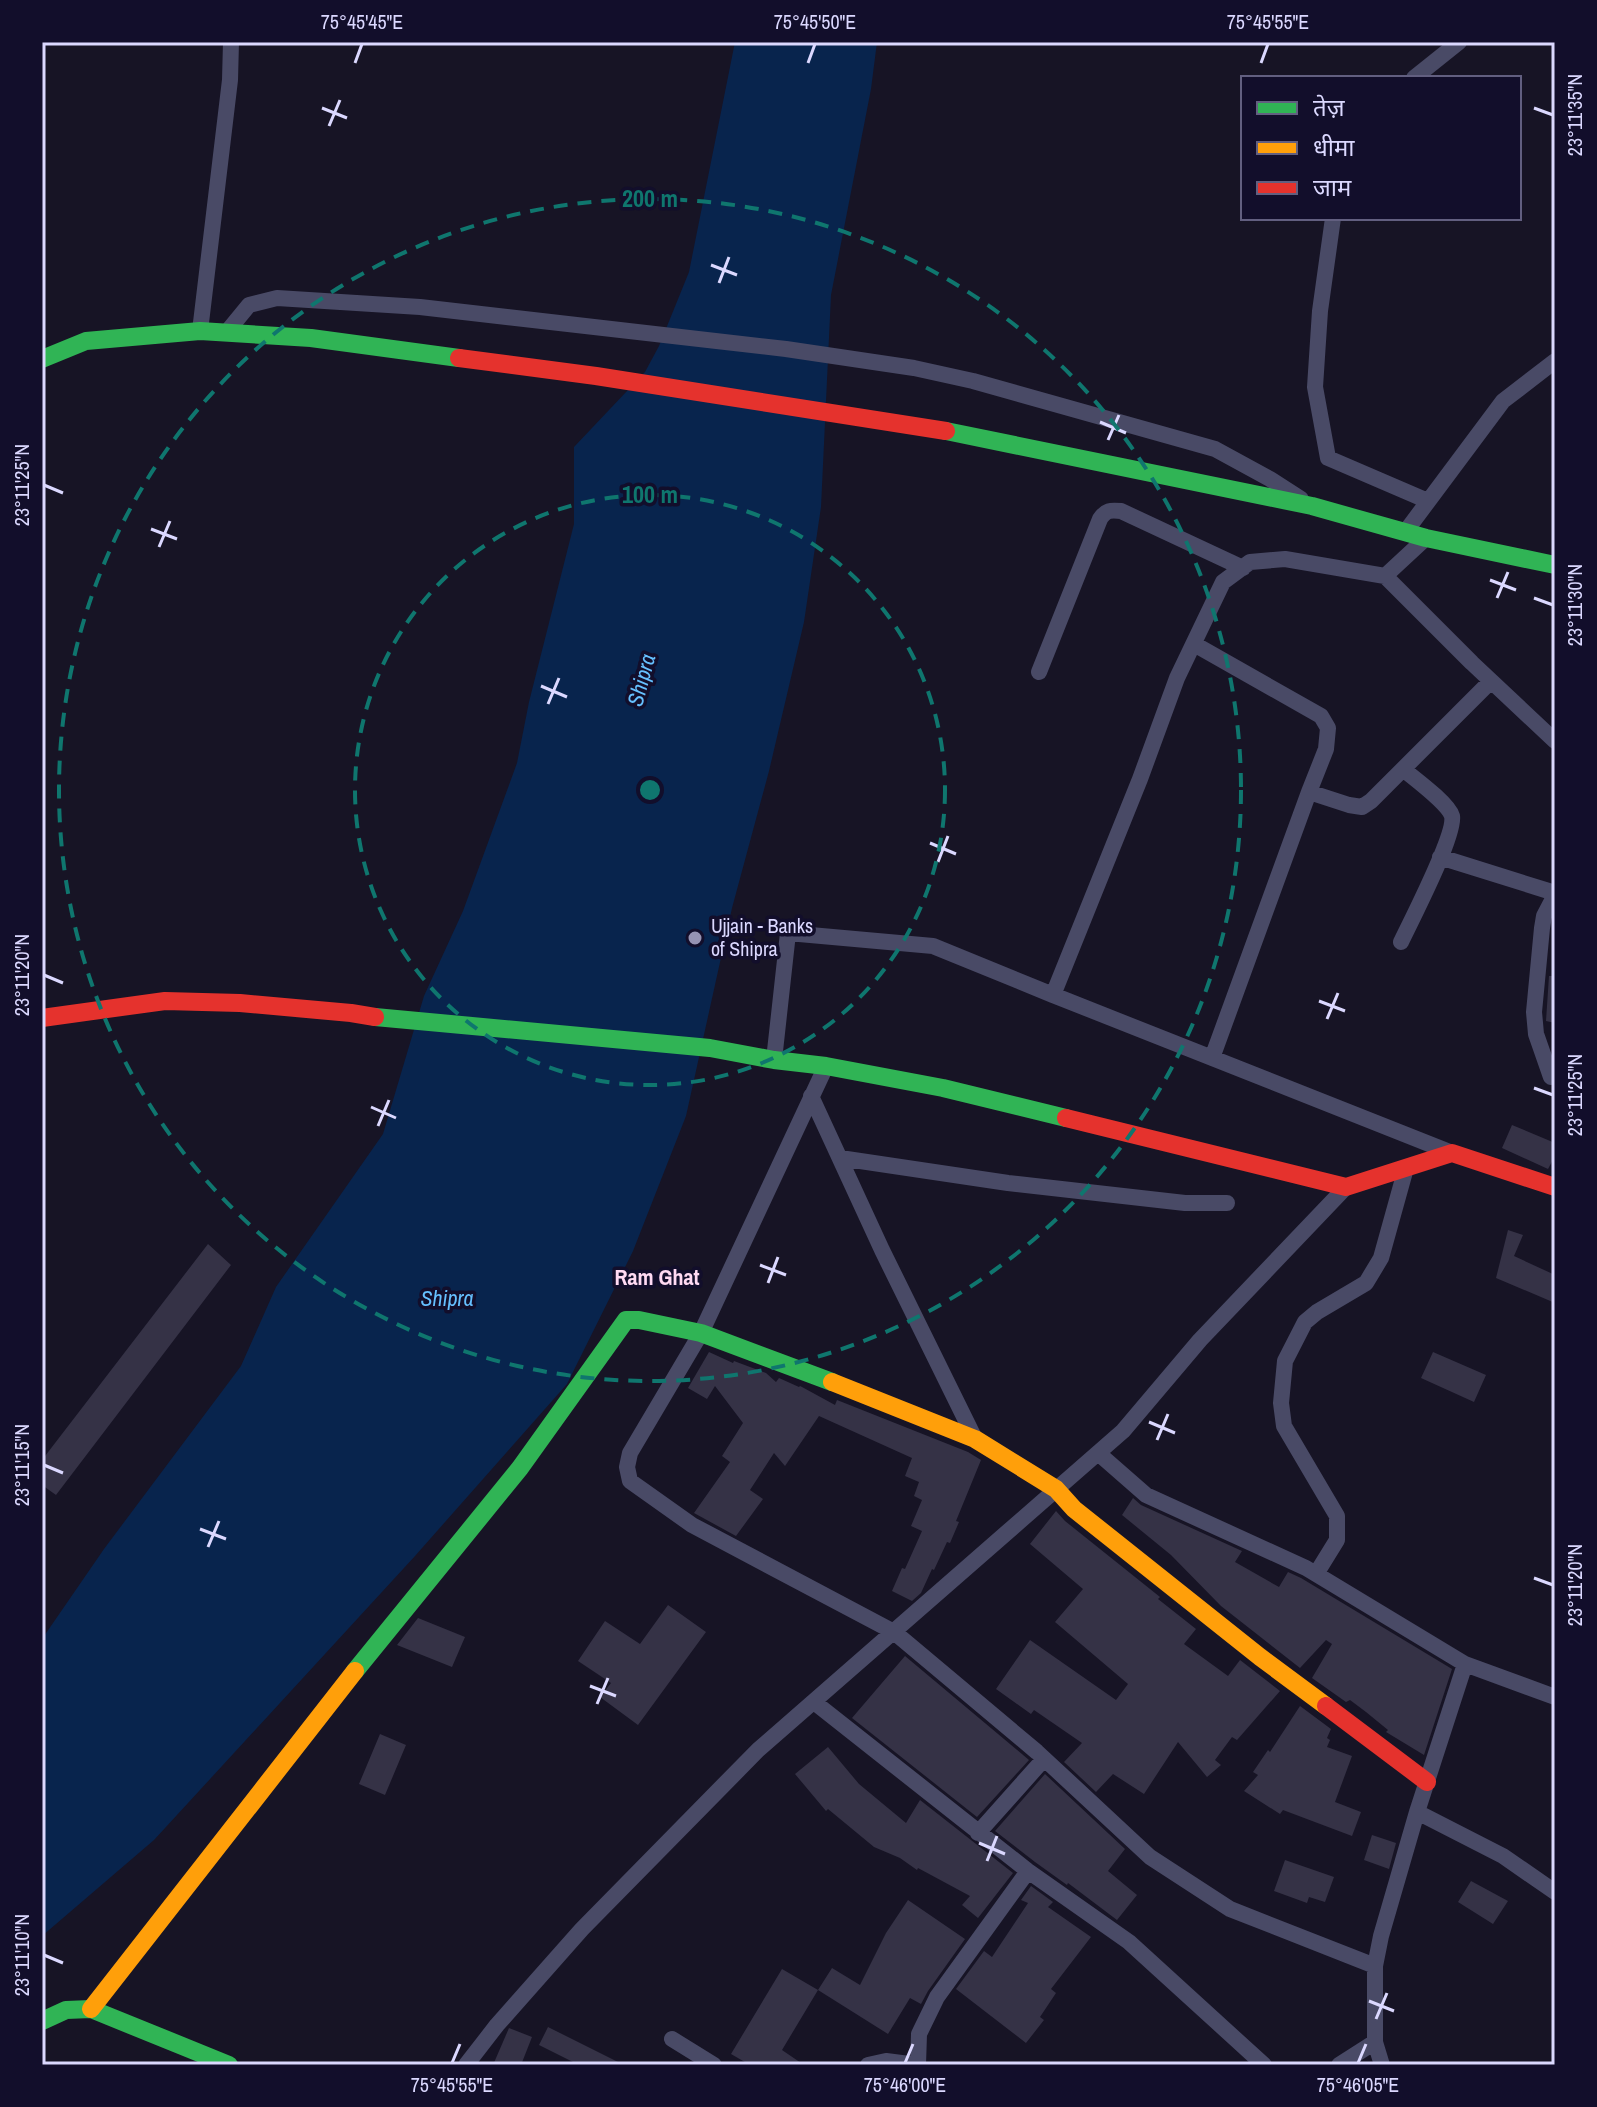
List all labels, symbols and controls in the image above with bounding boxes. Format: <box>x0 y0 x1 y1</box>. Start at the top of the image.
text: 75°45'45"E <box>321 8 403 35</box>
text: 75°45'50"E <box>774 8 856 35</box>
text: 75°45'55"E <box>1227 8 1309 35</box>
text: 23°11'35"N <box>1561 74 1588 156</box>
legend <box>1241 76 1521 220</box>
text: तेज़ <box>1313 91 1346 123</box>
text: धीमा <box>1313 131 1355 163</box>
text: जाम <box>1313 171 1352 203</box>
text: 200 m <box>622 182 678 214</box>
text: 23°11'25"N <box>8 444 35 526</box>
text: 100 m <box>622 478 678 510</box>
text: 23°11'30"N <box>1561 564 1588 646</box>
water label: Shipra <box>620 650 662 710</box>
centre of rings <box>636 776 664 804</box>
place label: Ujjain - Banks of Shipra <box>711 912 813 962</box>
marker: Ujjain - Banks of Shipra <box>686 929 704 947</box>
text: 23°11'20"N <box>8 934 35 1016</box>
text: 23°11'25"N <box>1561 1054 1588 1136</box>
district label: Ram Ghat <box>614 1262 700 1292</box>
water label: Shipra <box>420 1283 474 1313</box>
text: 23°11'15"N <box>8 1424 35 1506</box>
text: 23°11'20"N <box>1561 1544 1588 1626</box>
text: 23°11'10"N <box>8 1914 35 1996</box>
text: 75°45'55"E <box>411 2071 493 2098</box>
text: 75°46'00"E <box>864 2071 946 2098</box>
text: 75°46'05"E <box>1317 2071 1399 2098</box>

